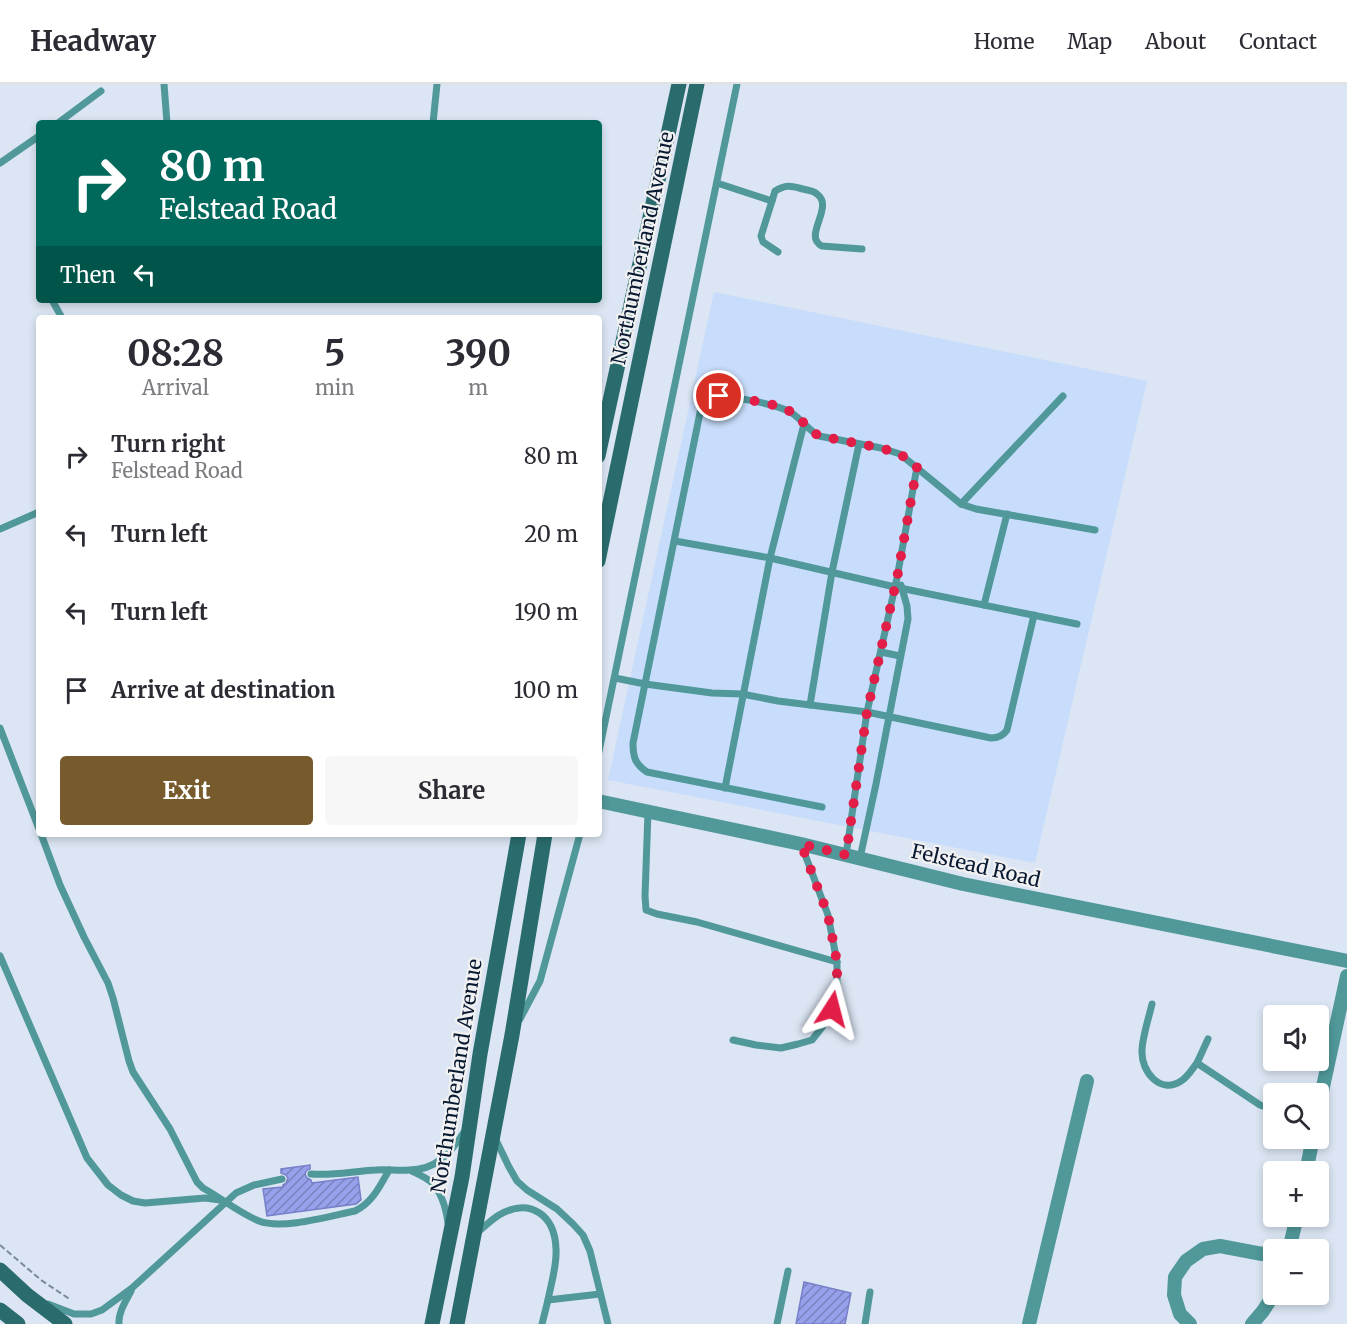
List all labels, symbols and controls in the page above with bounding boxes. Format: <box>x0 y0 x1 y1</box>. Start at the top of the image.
text: Headway <box>30 23 156 59</box>
text: Home <box>974 28 1034 55</box>
text: Map <box>1067 28 1112 55</box>
text: About <box>1145 28 1206 55</box>
text: Contact <box>1239 28 1317 55</box>
street label: Northumberland Avenue <box>605 129 679 367</box>
text: 80 m <box>159 140 265 192</box>
icon: right <box>60 144 138 222</box>
text: Felstead Road <box>159 192 337 226</box>
icon: left <box>128 258 161 291</box>
text: Then <box>60 261 116 289</box>
text: 08:28 <box>127 331 224 376</box>
text: 5 <box>324 331 345 376</box>
text: 390 <box>445 331 511 376</box>
pin <box>693 370 744 421</box>
text: Arrival <box>142 375 209 400</box>
text: min <box>315 375 355 400</box>
text: m <box>468 375 488 400</box>
icon: arrive <box>702 379 735 412</box>
text: Turn right <box>111 430 225 458</box>
icon: right <box>60 440 93 473</box>
text: 80 m <box>524 442 578 470</box>
text: Felstead Road <box>111 458 243 483</box>
icon: left <box>60 518 93 551</box>
text: Turn left <box>111 520 208 548</box>
text: 20 m <box>524 520 578 548</box>
icon: left <box>60 596 93 629</box>
text: Turn left <box>111 598 208 626</box>
text: 190 m <box>515 598 578 626</box>
icon: arrive <box>60 674 93 707</box>
text: Arrive at destination <box>111 676 335 704</box>
text: 100 m <box>513 676 578 704</box>
button: Exit <box>60 756 313 825</box>
button: Share <box>325 756 578 825</box>
street label: Felstead Road <box>909 838 1043 892</box>
street label: Northumberland Avenue <box>425 957 487 1195</box>
position arrow <box>800 977 864 1041</box>
map controls <box>1263 1005 1329 1305</box>
button: sound <box>1263 1005 1329 1071</box>
button: search <box>1263 1083 1329 1149</box>
button: + <box>1263 1161 1329 1227</box>
button: − <box>1263 1239 1329 1305</box>

